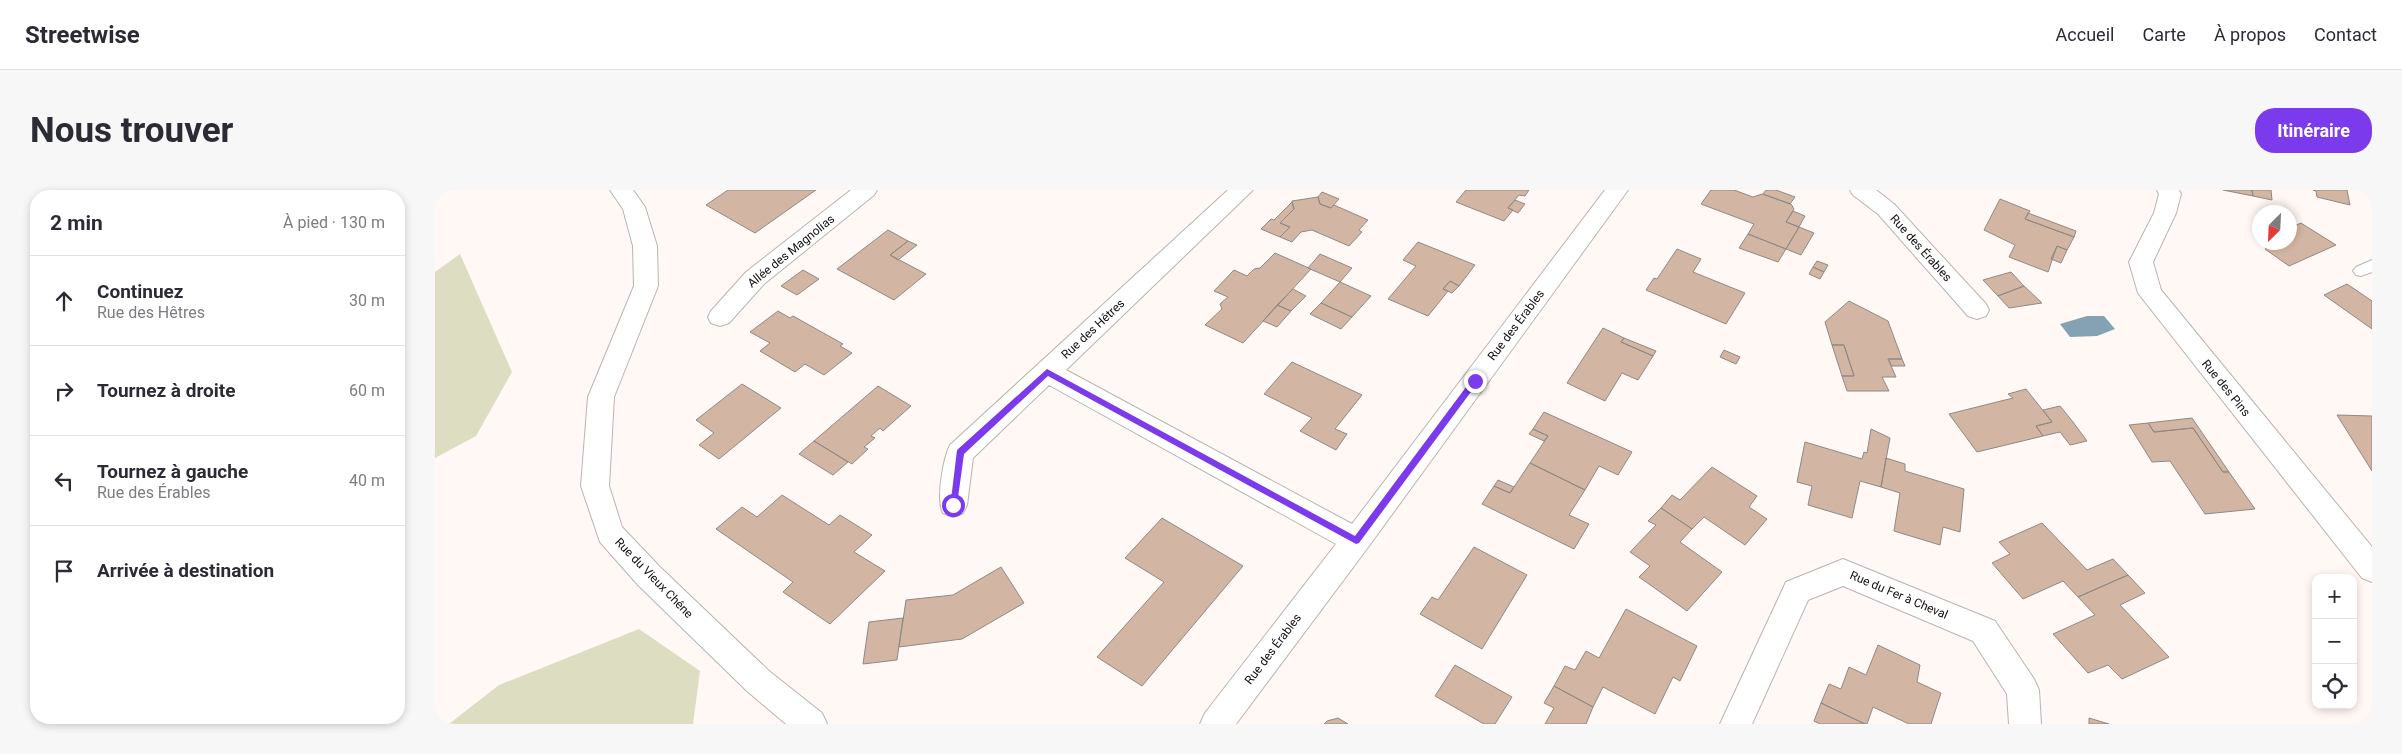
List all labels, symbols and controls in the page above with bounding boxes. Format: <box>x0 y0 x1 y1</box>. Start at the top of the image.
text: Streetwise <box>25 21 140 49</box>
text: Accueil <box>2056 24 2114 45</box>
text: Carte <box>2142 24 2186 45</box>
text: À propos <box>2214 24 2286 45</box>
text: Contact <box>2314 24 2377 45</box>
button: Itinéraire <box>2255 108 2372 153</box>
text: Nous trouver <box>30 110 233 151</box>
north arrow <box>2252 205 2297 250</box>
text: 2 min <box>50 211 103 235</box>
street label: Rue des Érables <box>1887 211 1955 284</box>
street label: Allée des Magnolias <box>745 212 837 290</box>
text: À pied · 130 m <box>283 213 385 232</box>
text: Continuez <box>97 280 183 303</box>
street label: Rue des Érables <box>1484 286 1547 363</box>
icon: ahead <box>50 287 78 315</box>
text: 30 m <box>349 291 385 310</box>
street label: Rue des Hêtres <box>1059 296 1127 362</box>
text: Rue des Hêtres <box>97 303 205 322</box>
street label: Rue des Pins <box>2199 357 2253 419</box>
route end <box>1464 370 1487 393</box>
icon: right <box>50 377 78 405</box>
text: Tournez à droite <box>97 379 236 402</box>
text: 60 m <box>349 381 385 400</box>
text: Tournez à gauche <box>97 460 248 483</box>
icon: left <box>50 467 78 495</box>
text: 40 m <box>349 471 385 490</box>
text: Rue des Érables <box>97 483 210 502</box>
route start <box>942 494 965 517</box>
street label: Rue du Vieux Chêne <box>612 535 696 621</box>
icon: arrive <box>50 557 78 585</box>
text: Arrivée à destination <box>97 559 274 582</box>
street label: Rue du Fer à Cheval <box>1848 568 1950 622</box>
map controls <box>2312 574 2357 709</box>
button: + <box>2312 574 2357 619</box>
street label: Rue des Érables <box>1241 610 1304 687</box>
button: − <box>2312 619 2357 664</box>
button: locate <box>2312 664 2357 709</box>

